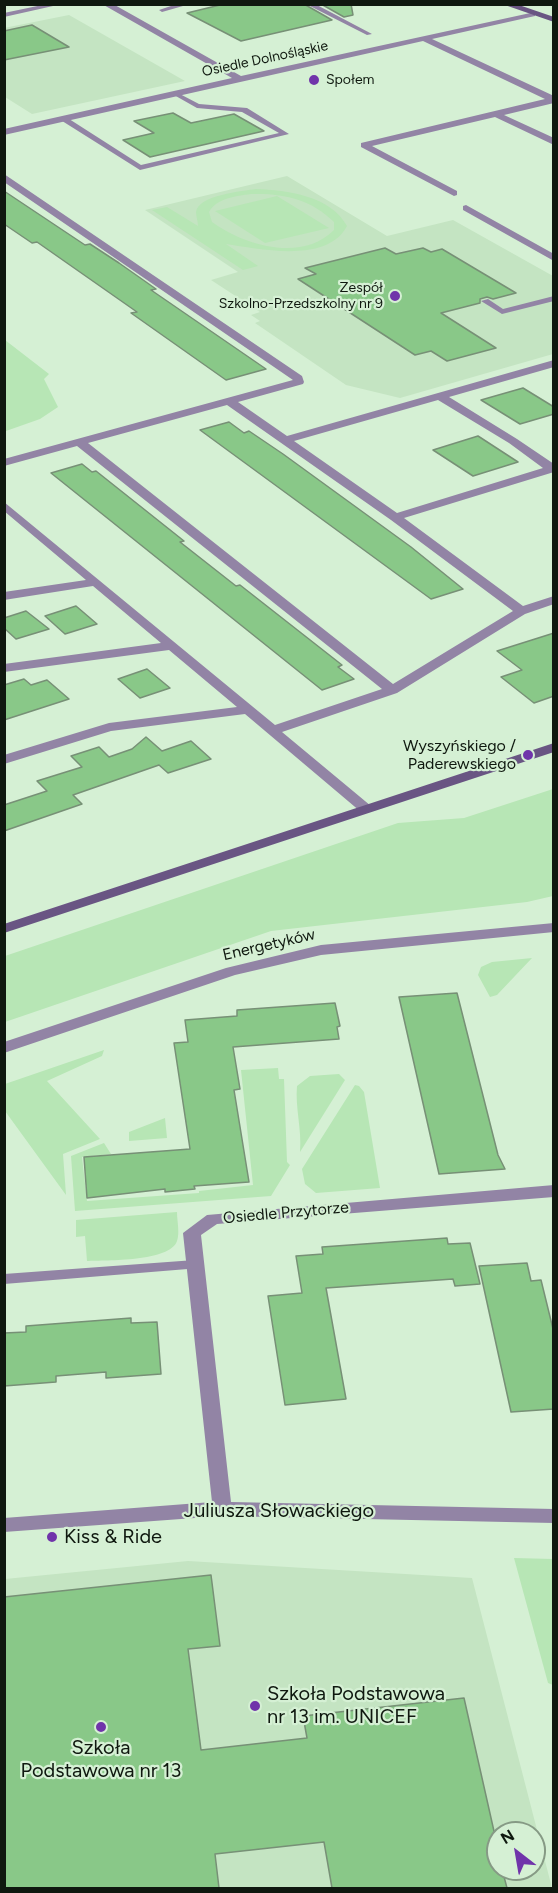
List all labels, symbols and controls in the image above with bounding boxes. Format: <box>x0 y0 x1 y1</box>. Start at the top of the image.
street label: Osiedle Dolnośląskie <box>200 37 330 81</box>
place label: Społem <box>326 72 374 88</box>
marker: Społem <box>307 73 321 87</box>
place label: Zespół Szkolno-Przedszkolny nr 9 <box>219 280 383 312</box>
marker: Zespół Szkolno-Przedszkolny nr 9 <box>388 289 402 303</box>
place label: Wyszyńskiego / Paderewskiego <box>403 736 516 774</box>
marker: Wyszyńskiego / Paderewskiego <box>521 748 535 762</box>
street label: Energetyków <box>221 925 317 965</box>
street label: Osiedle Przytorze <box>222 1198 350 1228</box>
street label: Juliusza Słowackiego <box>184 1499 374 1523</box>
place label: Kiss & Ride <box>64 1525 162 1549</box>
marker: Kiss & Ride <box>45 1530 59 1544</box>
place label: Szkoła Podstawowa nr 13 im. UNICEF <box>267 1682 445 1729</box>
marker: Szkoła Podstawowa nr 13 im. UNICEF <box>248 1699 262 1713</box>
marker: Szkoła Podstawowa nr 13 <box>94 1720 108 1734</box>
place label: Szkoła Podstawowa nr 13 <box>21 1736 181 1783</box>
north arrow <box>486 1821 546 1881</box>
text: N <box>497 1826 518 1848</box>

